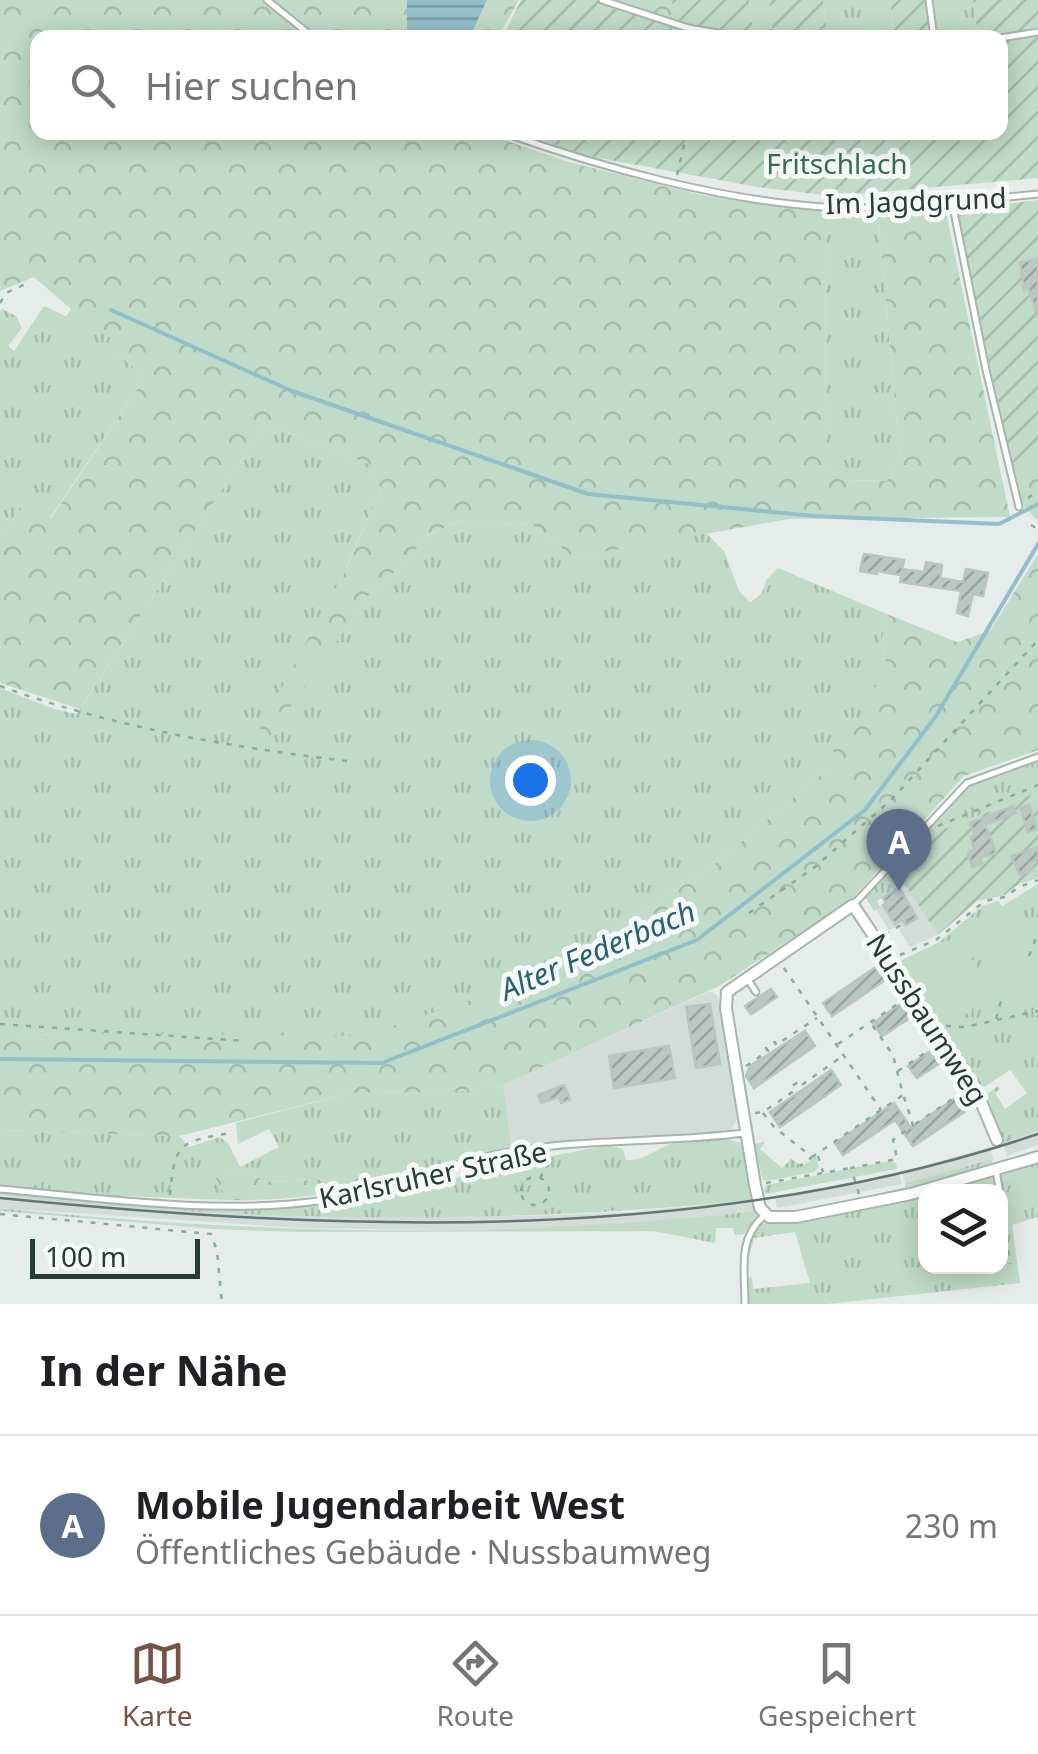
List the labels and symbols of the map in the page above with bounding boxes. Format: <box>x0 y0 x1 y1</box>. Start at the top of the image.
park label: Fritschlach <box>766 144 908 182</box>
street label: Im Jagdgrund <box>825 178 1007 222</box>
your location <box>505 755 556 806</box>
pin: A <box>866 808 932 891</box>
water label: Alter Federbach <box>492 890 701 1010</box>
street label: Nussbaumweg <box>858 926 997 1111</box>
street label: Karlsruher Straße <box>316 1131 550 1217</box>
scale bar <box>30 1234 200 1278</box>

